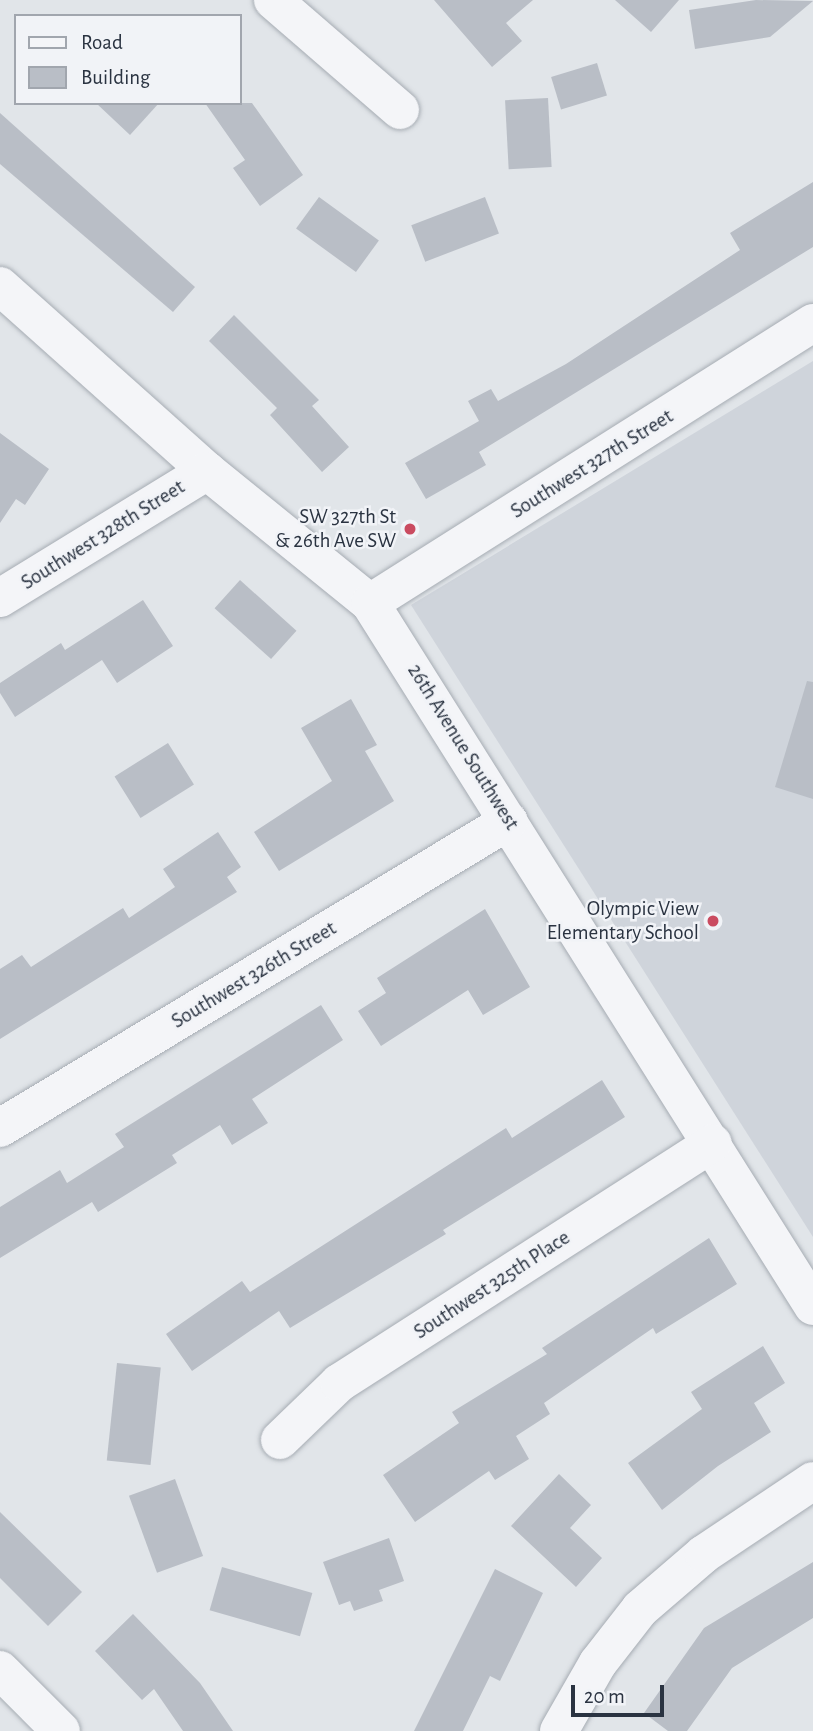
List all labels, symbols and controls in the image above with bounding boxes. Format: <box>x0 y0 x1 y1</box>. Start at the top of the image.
legend <box>14 14 242 105</box>
text: Road <box>81 32 123 53</box>
text: Building <box>81 67 150 88</box>
street label: Southwest 327th Street <box>506 404 678 524</box>
street label: Southwest 328th Street <box>17 475 189 595</box>
place label: SW 327th St & 26th Ave SW <box>275 504 396 554</box>
marker: SW 327th St & 26th Ave SW <box>402 521 418 537</box>
street label: 26th Avenue Southwest <box>402 659 524 835</box>
place label: Olympic View Elementary School <box>547 896 699 946</box>
marker: Olympic View Elementary School <box>705 913 721 929</box>
street label: Southwest 326th Street <box>167 916 341 1034</box>
street label: Southwest 325th Place <box>409 1225 575 1345</box>
scale bar <box>575 1672 668 1716</box>
text: 20 m <box>584 1686 625 1707</box>

